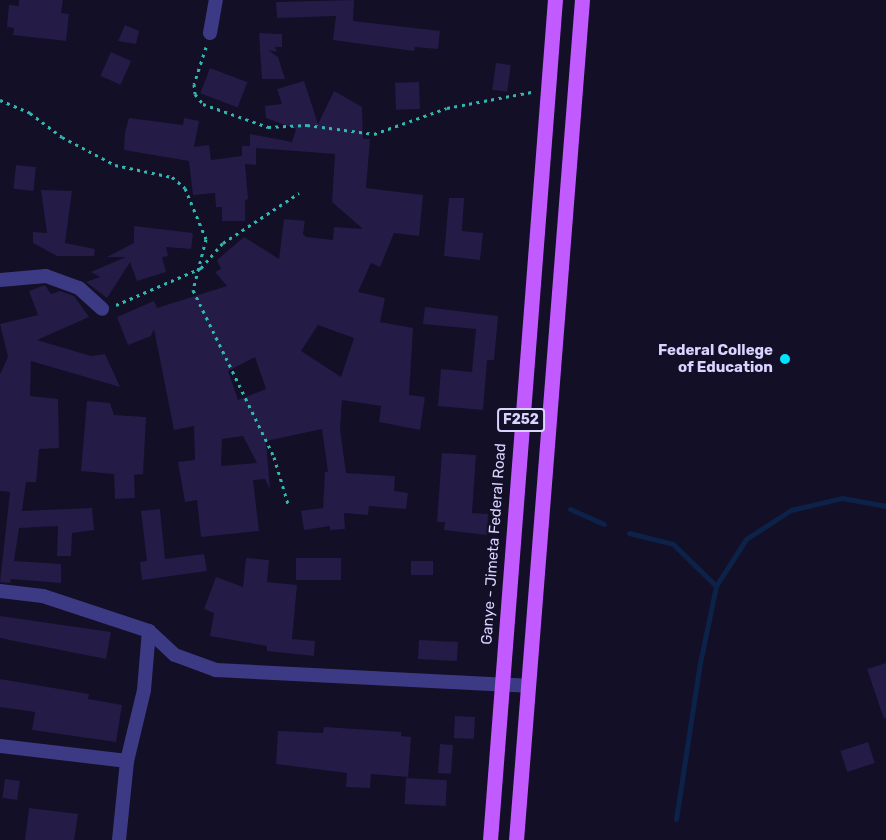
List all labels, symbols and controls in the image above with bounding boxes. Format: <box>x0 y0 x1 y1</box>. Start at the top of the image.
place label: Federal College of Education <box>658 341 773 376</box>
marker: Federal College of Education <box>778 352 792 366</box>
road number: F252 <box>497 409 545 431</box>
street label: Ganye - Jimeta Federal Road <box>478 443 510 645</box>

